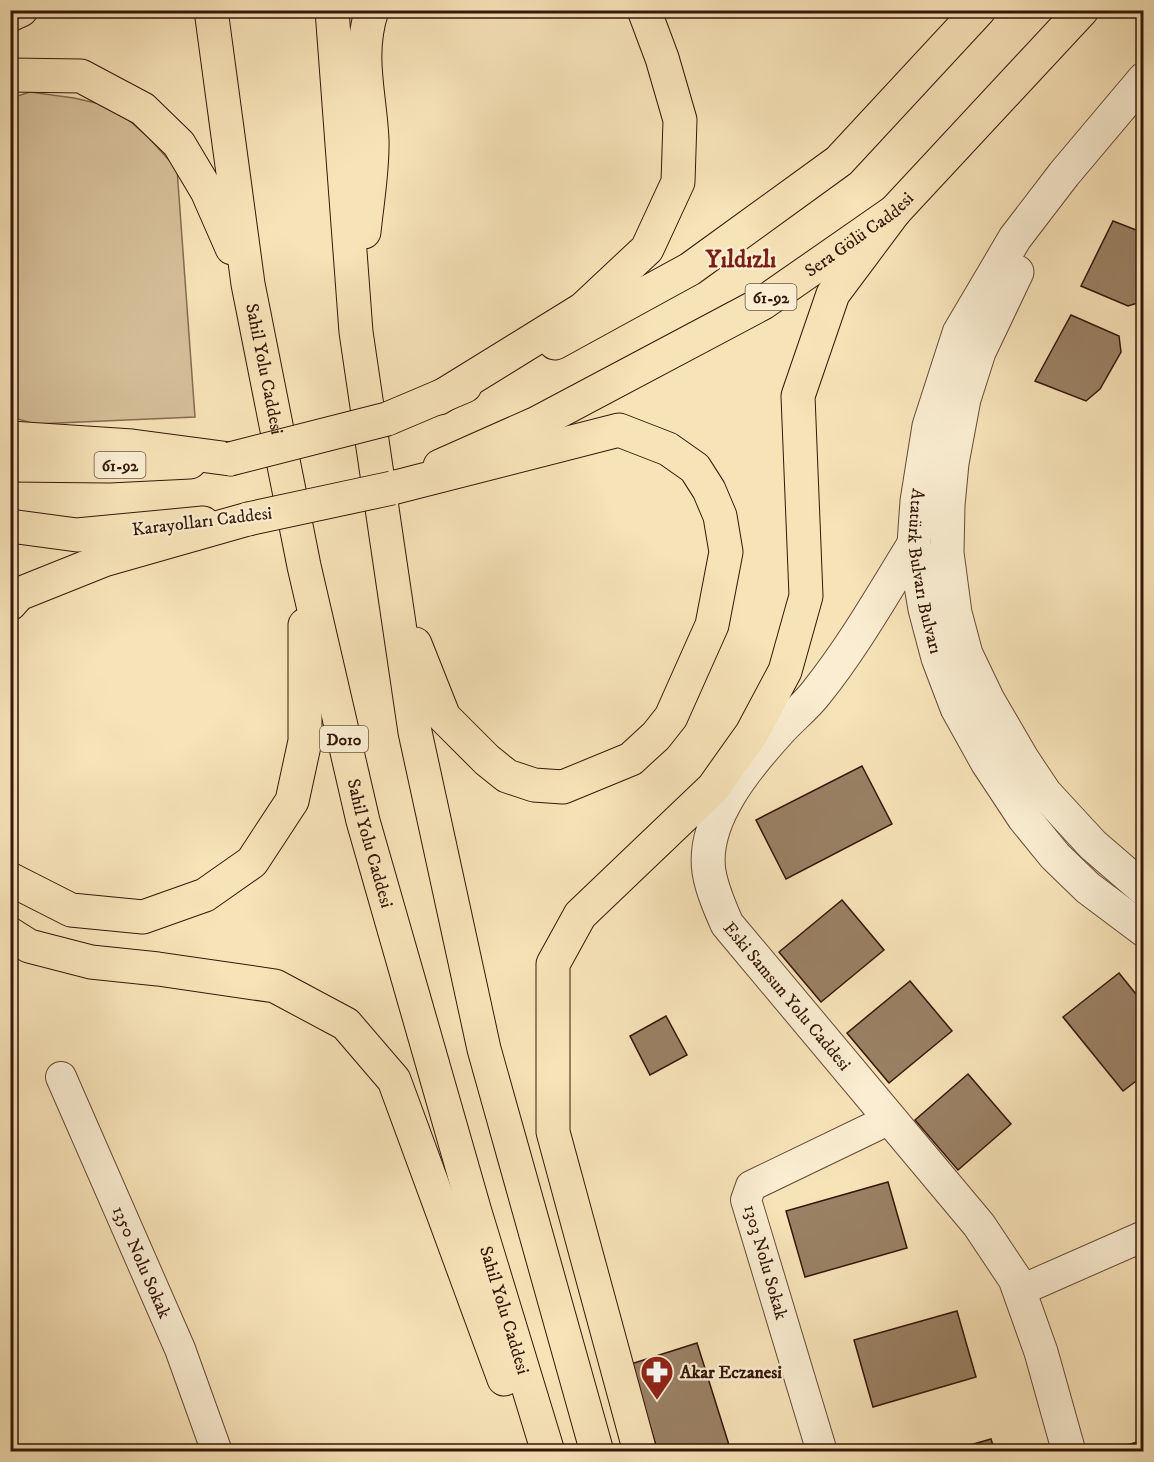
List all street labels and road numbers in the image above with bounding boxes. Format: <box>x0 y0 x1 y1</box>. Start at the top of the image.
street label: Sera Gölü Caddesi <box>801 188 919 283</box>
road number: 61-92 <box>746 284 796 310</box>
street label: Sahil Yolu Caddesi <box>240 302 288 436</box>
road number: 61-92 <box>94 452 146 478</box>
street label: Atatürk Bulvarı Bulvarı <box>902 487 946 656</box>
street label: Karayolları Caddesi <box>131 502 273 542</box>
road number: D010 <box>320 726 368 752</box>
street label: Sahil Yolu Caddesi <box>342 777 397 911</box>
street label: Eski Samsun Yolu Caddesi <box>718 918 855 1076</box>
street label: 1303 Nolu Sokak <box>738 1202 792 1322</box>
street label: 1350 Nolu Sokak <box>107 1203 175 1322</box>
street label: Sahil Yolu Caddesi <box>474 1244 534 1377</box>

